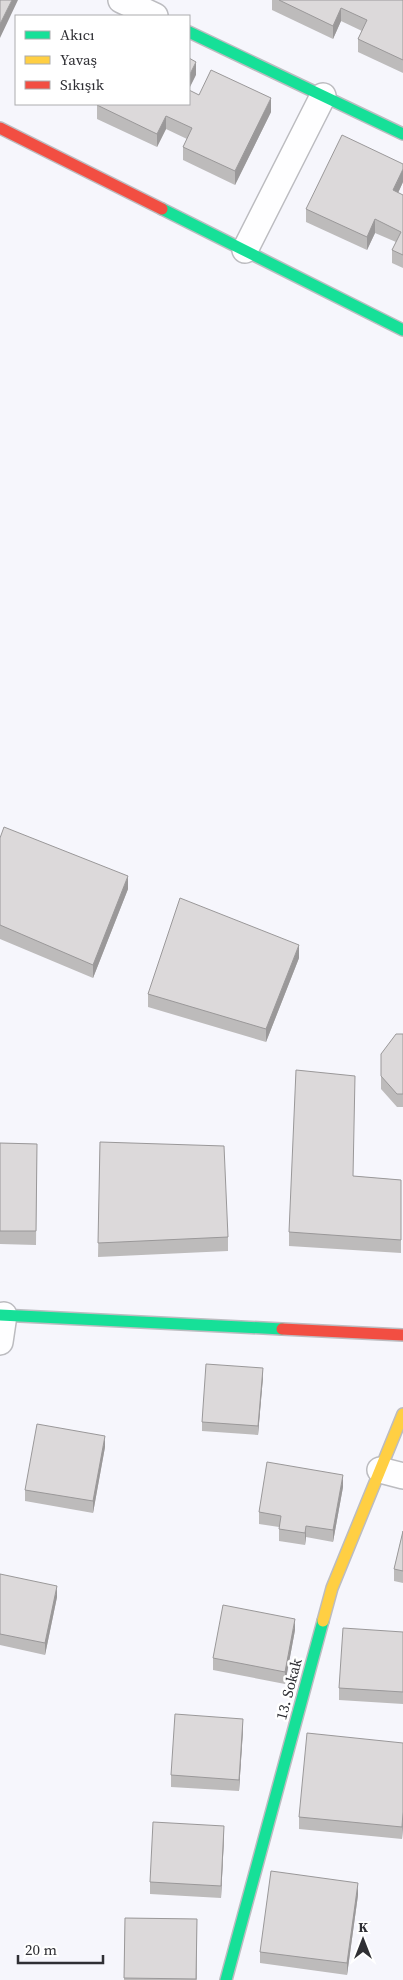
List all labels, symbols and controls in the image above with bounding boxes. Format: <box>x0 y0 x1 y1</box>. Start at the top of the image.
legend <box>15 15 190 105</box>
text: Akıcı <box>60 24 94 45</box>
text: Yavaş <box>60 49 97 70</box>
text: Sıkışık <box>60 74 105 95</box>
street label: 13. Sokak <box>270 1655 307 1722</box>
north arrow <box>338 1915 388 1965</box>
text: K <box>358 1917 368 1937</box>
scale bar <box>18 1932 102 1964</box>
text: 20 m <box>25 1939 57 1960</box>

